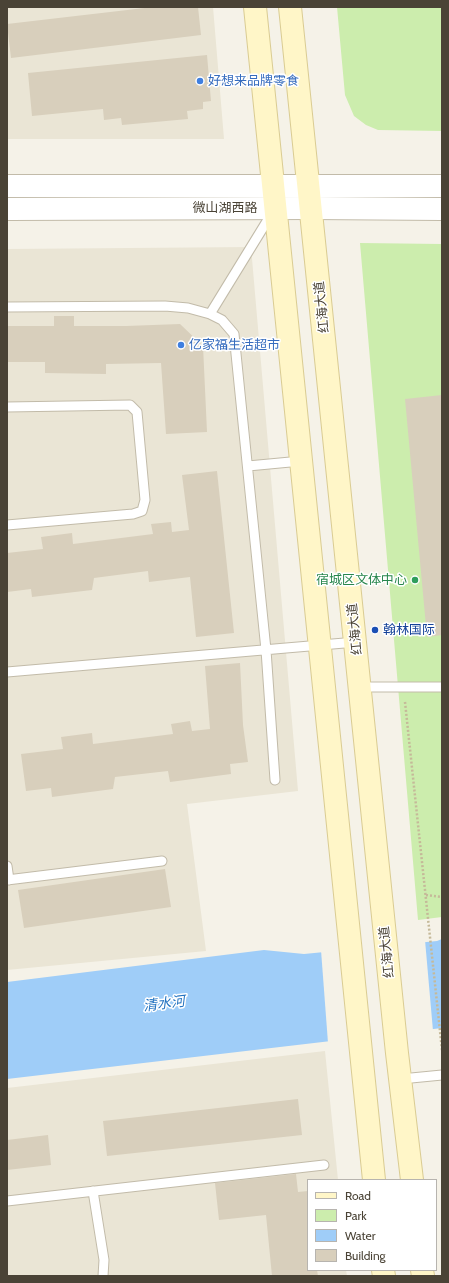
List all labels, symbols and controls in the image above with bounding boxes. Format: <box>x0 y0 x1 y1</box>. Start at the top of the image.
place label: 好想来品牌零食 <box>208 73 299 89</box>
marker: 好想来品牌零食 <box>195 76 205 86</box>
street label: 微山湖西路 <box>193 200 257 216</box>
street label: 红海大道 <box>312 280 332 334</box>
place label: 亿家福生活超市 <box>189 337 280 353</box>
marker: 亿家福生活超市 <box>176 340 186 350</box>
place label: 宿城区文体中心 <box>316 572 407 588</box>
marker: 宿城区文体中心 <box>410 575 420 585</box>
street label: 红海大道 <box>345 602 365 656</box>
place label: 翰林国际 <box>383 622 435 638</box>
marker: 翰林国际 <box>370 625 380 635</box>
street label: 红海大道 <box>377 925 397 979</box>
water label: 清水河 <box>142 993 186 1015</box>
legend <box>307 1179 437 1271</box>
text: Road <box>345 1188 371 1203</box>
text: Park <box>345 1208 367 1223</box>
text: Water <box>345 1228 375 1243</box>
text: Building <box>345 1248 386 1263</box>

